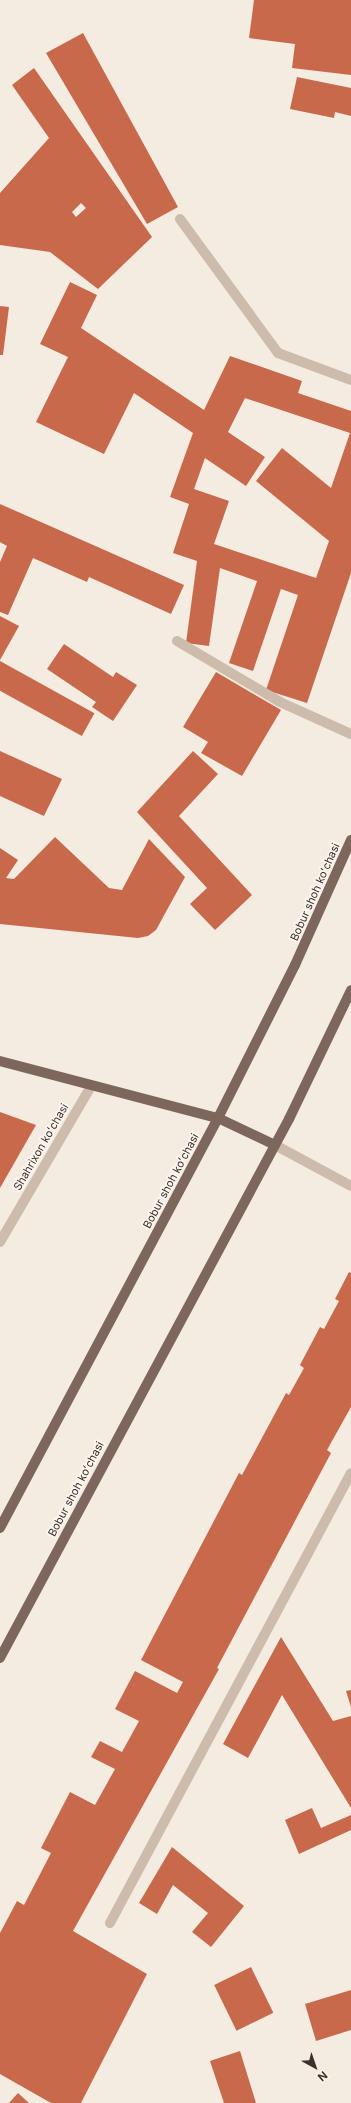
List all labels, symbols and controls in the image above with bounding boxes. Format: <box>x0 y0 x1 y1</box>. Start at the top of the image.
street label: Bobur shoh koʻchasi <box>288 841 342 943</box>
street label: Shahrixon koʻchasi <box>11 1101 71 1193</box>
street label: Bobur shoh koʻchasi <box>140 1131 202 1231</box>
street label: Bobur shoh koʻchasi <box>45 1439 107 1539</box>
north arrow <box>295 2047 335 2087</box>
text: N <box>315 2068 330 2084</box>

